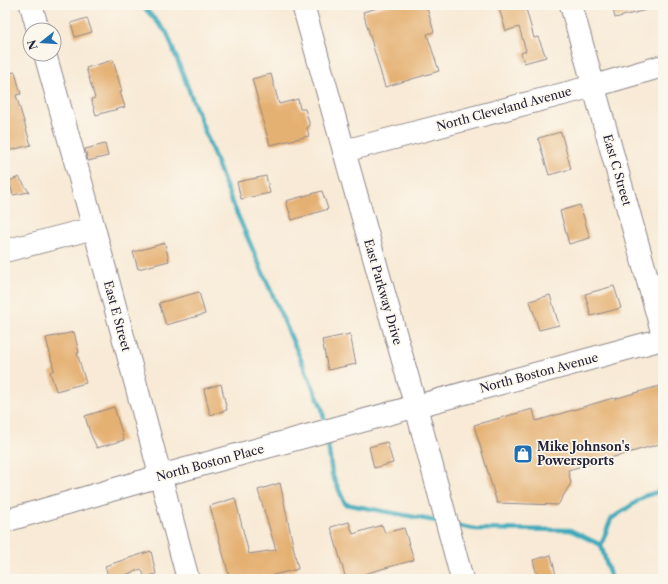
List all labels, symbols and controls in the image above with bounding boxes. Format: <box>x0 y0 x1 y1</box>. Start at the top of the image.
north arrow <box>22 22 62 62</box>
text: N <box>24 38 41 52</box>
street label: North Cleveland Avenue <box>435 83 573 134</box>
street label: East C Street <box>600 132 635 208</box>
street label: East Parkway Drive <box>361 237 406 347</box>
street label: East E Street <box>101 279 134 354</box>
street label: North Boston Avenue <box>478 349 600 396</box>
place label: Mike Johnson's Powersports <box>537 439 630 468</box>
street label: North Boston Place <box>154 441 266 484</box>
shop icon: Mike Johnson's Powersports <box>512 443 534 465</box>

